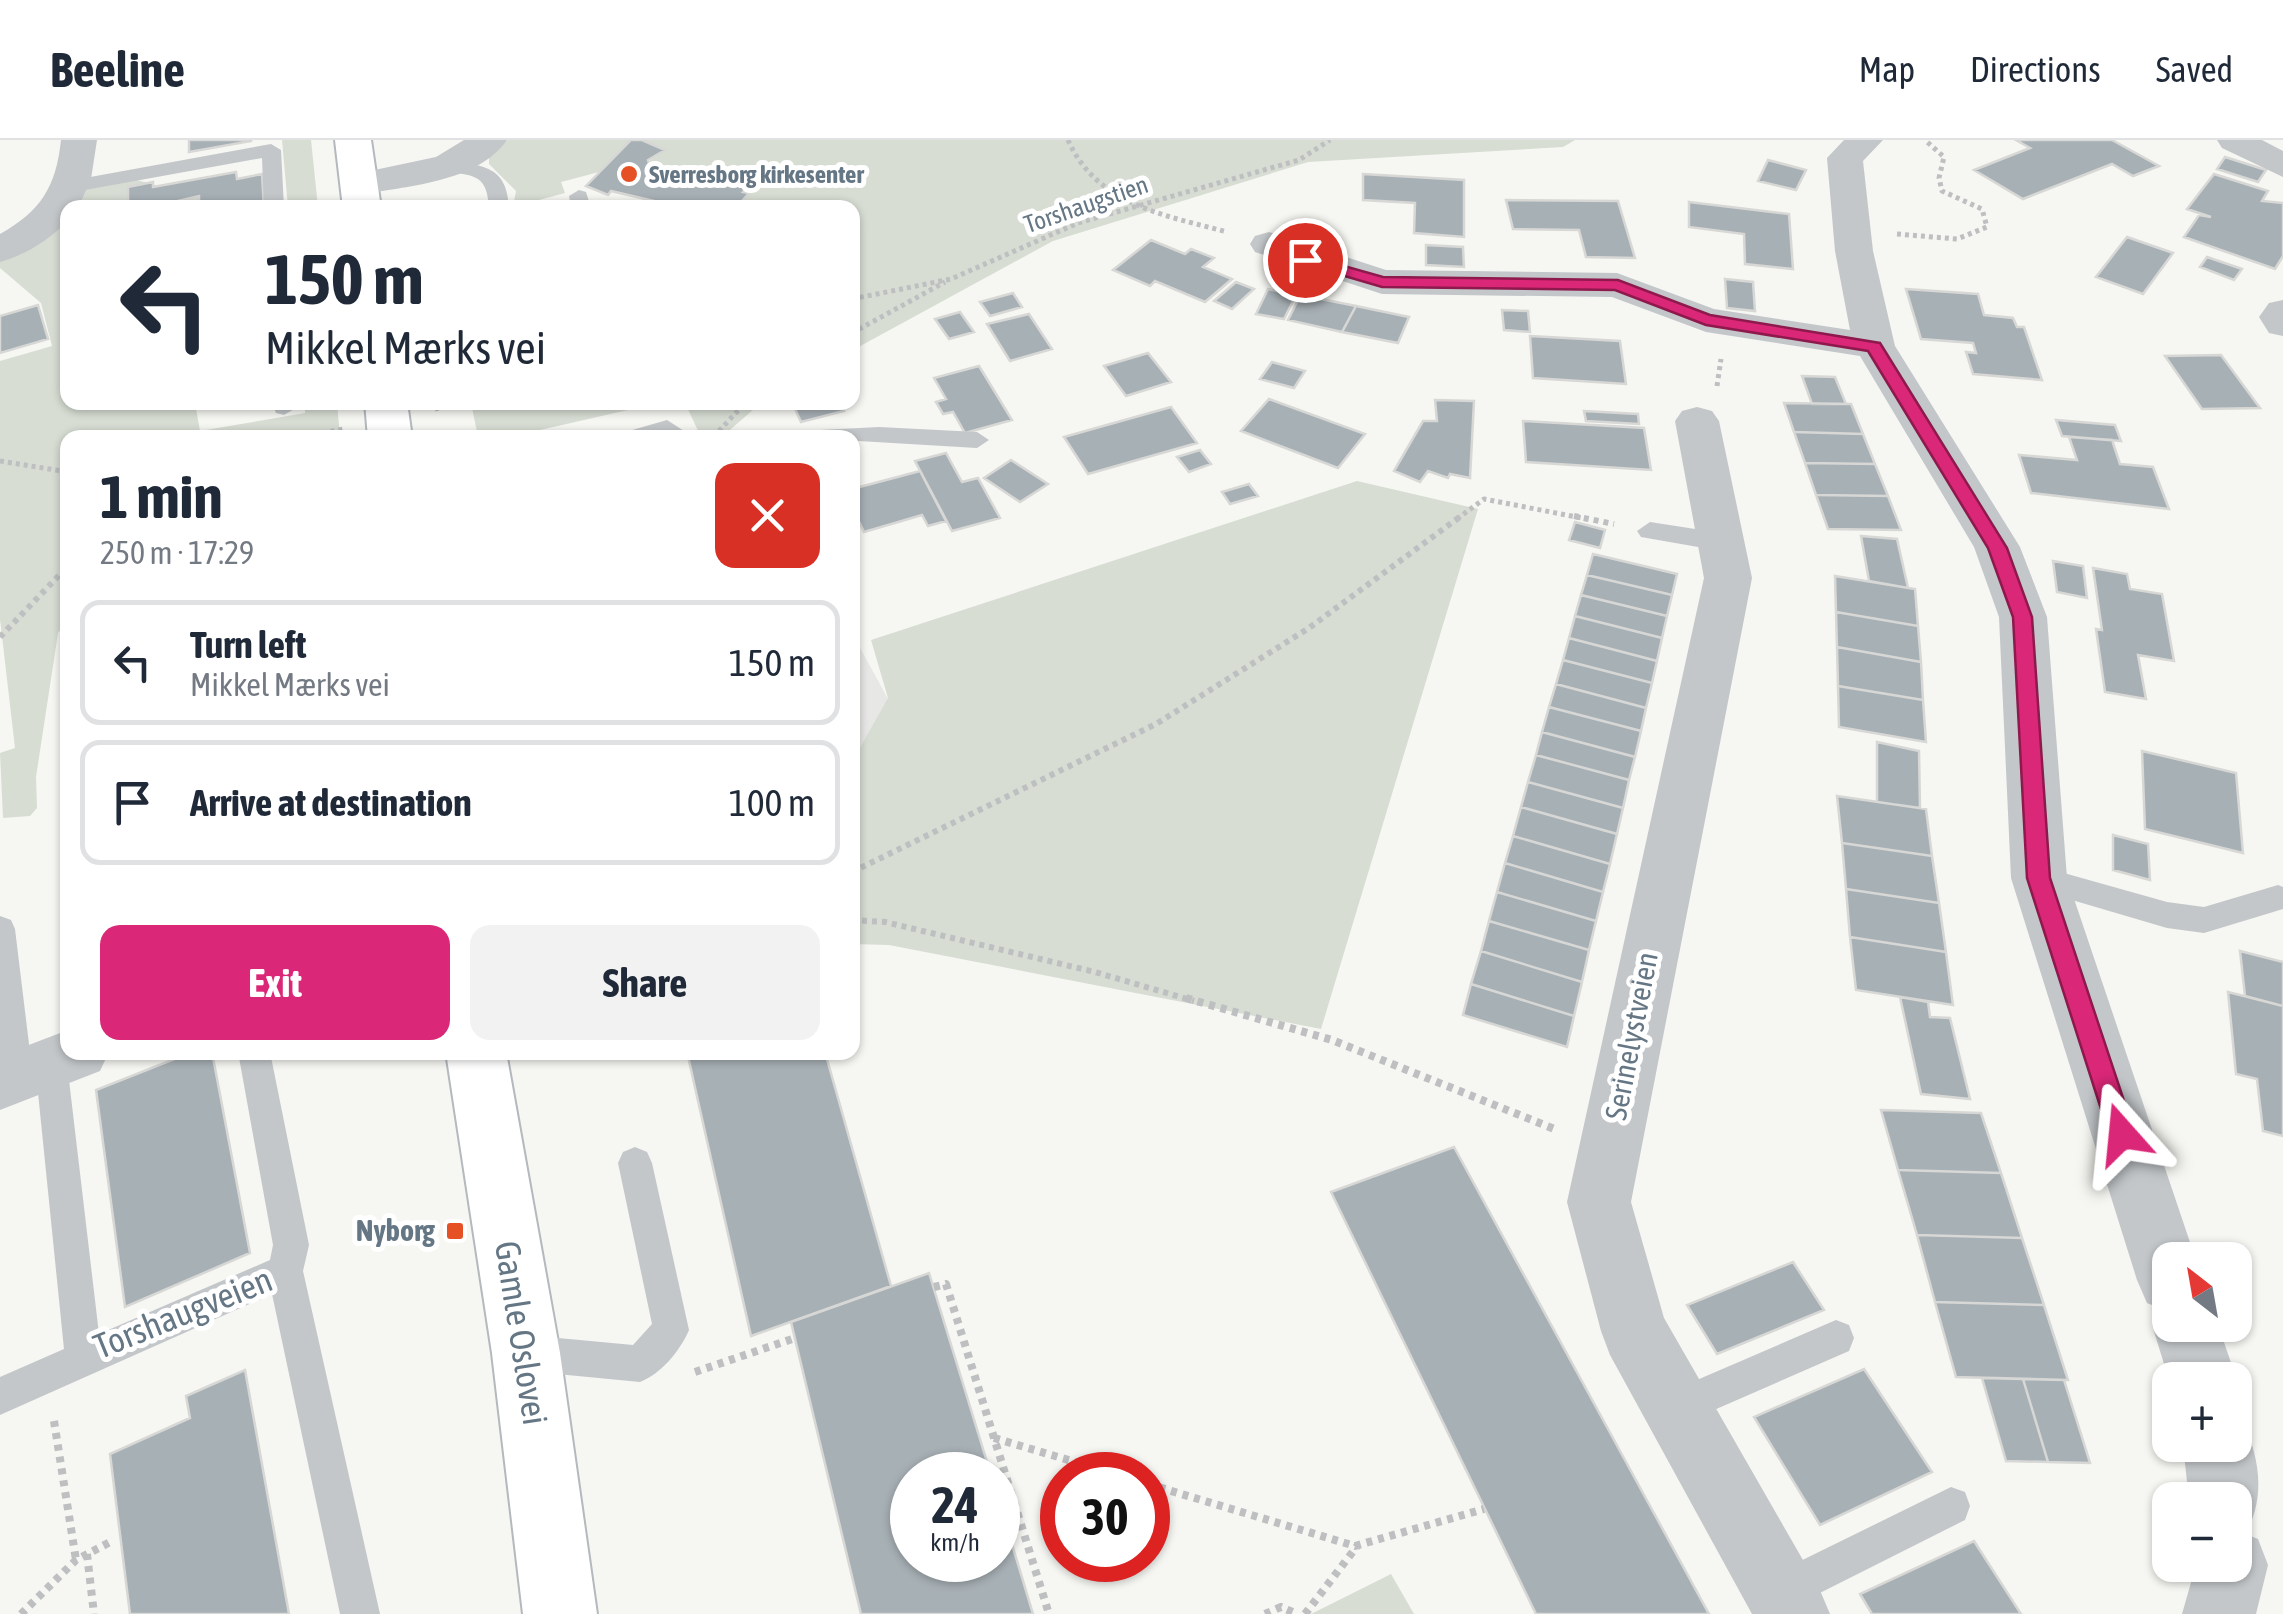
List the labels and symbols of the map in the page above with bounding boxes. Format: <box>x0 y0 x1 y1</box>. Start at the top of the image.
place label: Sverresborg kirkesenter <box>649 160 864 188</box>
marker: Sverresborg kirkesenter <box>618 163 640 185</box>
street label: Torshaugstien <box>1020 170 1152 238</box>
pin <box>1263 218 1348 303</box>
street label: Serinelystveien <box>1598 949 1664 1123</box>
position arrow <box>2070 1082 2174 1186</box>
place label: Nyborg <box>356 1213 435 1247</box>
marker: Nyborg <box>444 1220 466 1242</box>
street label: Gamle Oslovei <box>488 1238 556 1428</box>
north arrow <box>2152 1242 2252 1342</box>
street label: Torshaugveien <box>88 1258 277 1366</box>
speed limit sign: 30 <box>1040 1452 1170 1582</box>

